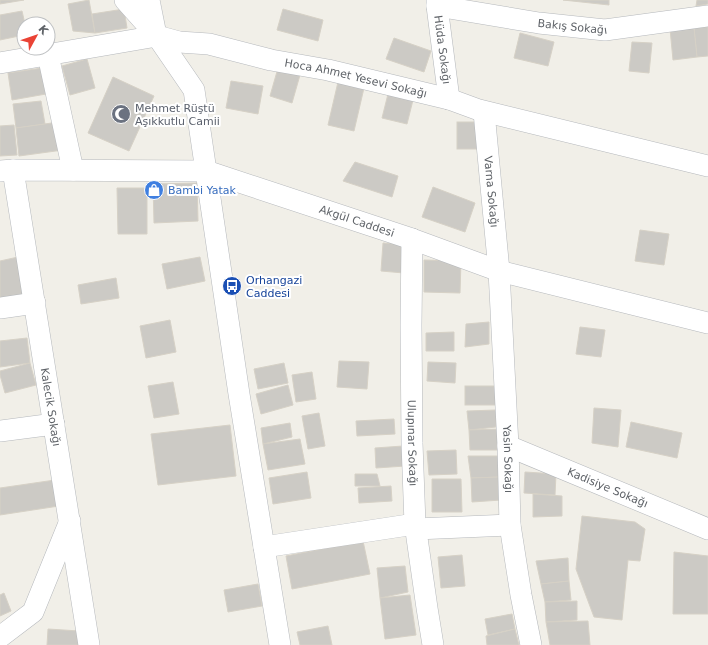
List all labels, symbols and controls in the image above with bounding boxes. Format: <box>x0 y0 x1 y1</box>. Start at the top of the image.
street label: Hüda Sokağı <box>431 15 453 85</box>
north arrow <box>16 16 56 56</box>
street label: Bakış Sokağı <box>537 17 608 37</box>
text: K <box>36 22 51 38</box>
street label: Hoca Ahmet Yesevi Sokağı <box>284 57 428 101</box>
place label: Mehmet Rüştü Aşıkkutlu Camii <box>135 102 220 128</box>
mosque icon: Mehmet Rüştü Aşıkkutlu Camii <box>110 103 132 125</box>
street label: Varna Sokağı <box>481 155 501 228</box>
shop icon: Bambi Yatak <box>143 179 165 201</box>
place label: Bambi Yatak <box>168 184 237 197</box>
street label: Akgül Caddesi <box>318 203 396 240</box>
place label: Orhangazi Caddesi <box>246 274 302 300</box>
bus stop icon: Orhangazi Caddesi <box>221 275 243 297</box>
street label: Kalecik Sokağı <box>38 367 63 447</box>
street label: Ulupınar Sokağı <box>405 400 420 487</box>
street label: Yasin Sokağı <box>500 424 515 493</box>
street label: Kadisiye Sokağı <box>565 465 650 510</box>

